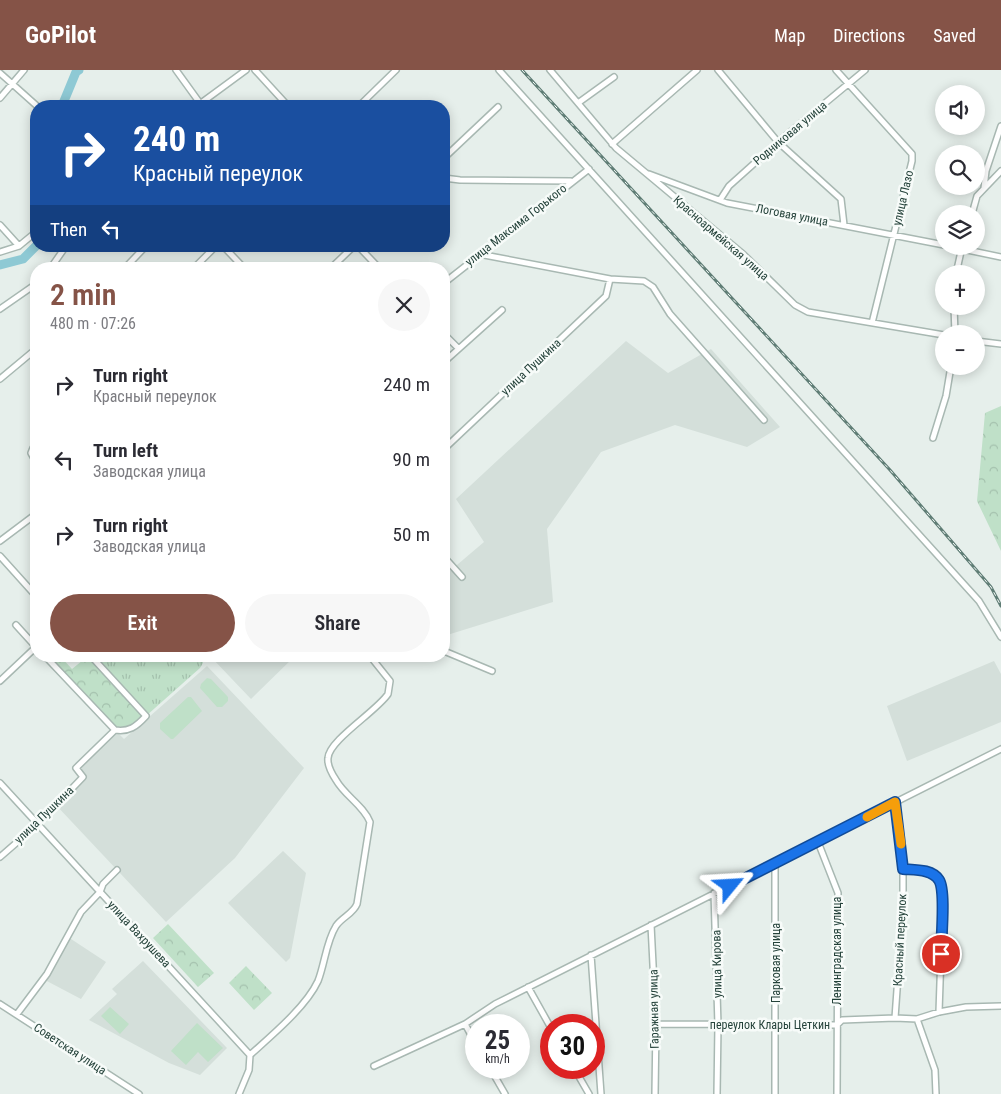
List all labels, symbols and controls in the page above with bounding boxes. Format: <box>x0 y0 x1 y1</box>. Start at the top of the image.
text: GoPilot <box>25 21 96 49</box>
text: Map <box>774 25 805 46</box>
text: Directions <box>833 25 905 46</box>
text: Saved <box>933 25 976 46</box>
map controls <box>935 85 985 375</box>
button: sound <box>935 85 985 135</box>
street label: Родниковая улица <box>750 98 830 168</box>
text: 240 m <box>133 119 220 160</box>
icon: right <box>50 120 115 185</box>
button: search <box>935 145 985 195</box>
text: Красный переулок <box>133 161 303 186</box>
street label: улица Лазо <box>890 169 916 227</box>
street label: улица Максима Горького <box>463 181 569 269</box>
street label: Красноармейская улица <box>670 193 772 283</box>
street label: Логовая улица <box>755 201 829 229</box>
button: layers <box>935 205 985 255</box>
icon: left <box>97 215 125 243</box>
text: Then <box>50 218 87 241</box>
button: + <box>935 265 985 315</box>
text: 2 min <box>50 277 116 312</box>
button: close <box>378 279 430 331</box>
text: 480 m · 07:26 <box>50 314 136 333</box>
button: − <box>935 325 985 375</box>
street label: улица Пушкина <box>498 336 564 398</box>
text: Turn right <box>93 364 168 387</box>
icon: right <box>50 371 78 399</box>
text: 240 m <box>383 373 430 396</box>
text: Красный переулок <box>93 387 217 406</box>
text: Turn left <box>93 439 158 462</box>
icon: left <box>50 446 78 474</box>
text: 90 m <box>393 448 430 471</box>
text: Заводская улица <box>93 462 206 481</box>
text: Turn right <box>93 514 168 537</box>
icon: right <box>50 521 78 549</box>
text: 50 m <box>393 523 430 546</box>
text: Заводская улица <box>93 537 206 556</box>
button: Exit <box>50 594 235 652</box>
button: Share <box>245 594 430 652</box>
street label: улица Пушкина <box>12 783 77 847</box>
position arrow <box>703 859 755 911</box>
street label: Красный переулок <box>891 893 909 987</box>
street label: Ленинградская улица <box>830 896 844 1005</box>
street label: улица Вахрушева <box>105 898 174 970</box>
street label: Парковая улица <box>769 923 783 1003</box>
street label: улица Кирова <box>709 930 725 998</box>
pin <box>920 933 962 975</box>
icon: arrive <box>927 940 955 968</box>
street label: Гаражная улица <box>646 969 662 1049</box>
speed limit sign: 30 <box>540 1014 605 1079</box>
street label: переулок Клары Цеткин <box>710 1018 830 1032</box>
street label: Советская улица <box>31 1020 109 1078</box>
text: 25 <box>485 1026 510 1055</box>
text: km/h <box>485 1052 510 1066</box>

